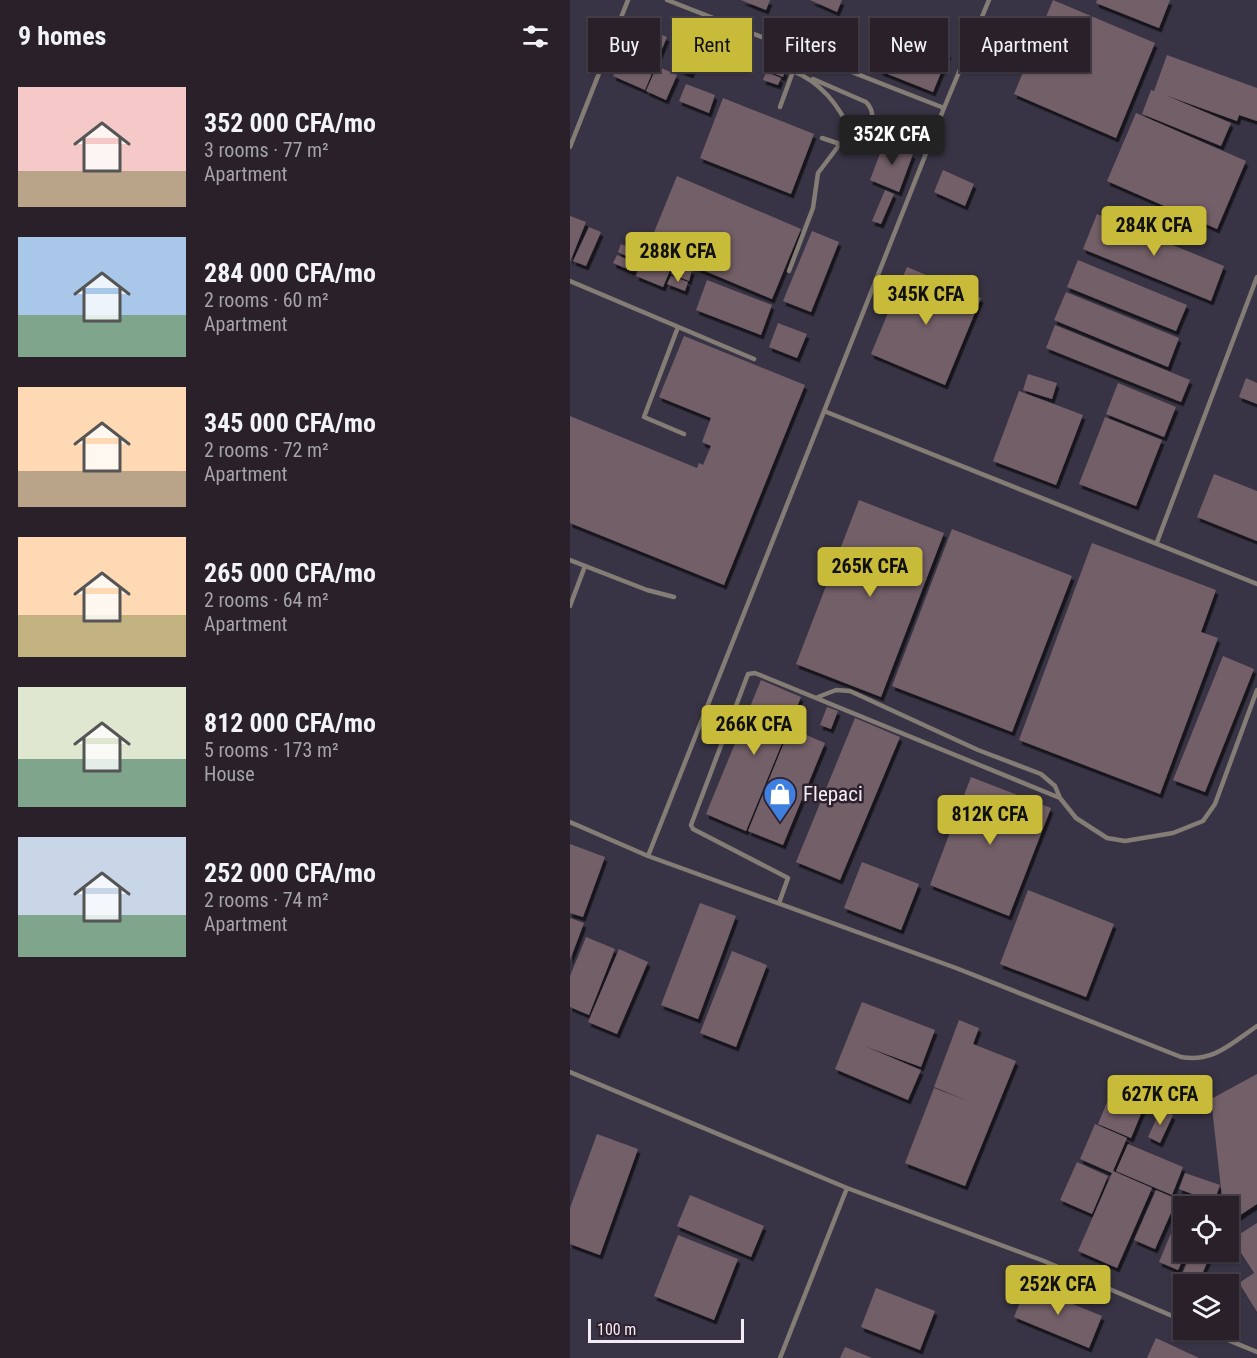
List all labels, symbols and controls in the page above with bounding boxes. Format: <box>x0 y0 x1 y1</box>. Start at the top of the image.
chip: Buy <box>588 18 660 72</box>
chip: Rent <box>672 18 752 72</box>
chip: Filters <box>764 18 858 72</box>
chip: New <box>870 18 948 72</box>
chip: Apartment <box>960 18 1090 72</box>
icon: filters <box>519 20 552 53</box>
text: 9 homes <box>18 21 106 51</box>
text: 352 000 CFA/mo <box>204 108 376 138</box>
icon: home <box>66 111 138 183</box>
pin: 352K CFA <box>830 115 954 166</box>
text: 352K CFA <box>854 122 931 146</box>
text: 3 rooms · 77 m² <box>204 138 329 162</box>
text: Apartment <box>204 162 288 186</box>
pin: 284K CFA <box>1092 206 1216 257</box>
text: 284K CFA <box>1116 213 1193 237</box>
pin: 288K CFA <box>616 232 740 283</box>
text: 288K CFA <box>640 239 717 263</box>
text: 284 000 CFA/mo <box>204 258 376 288</box>
icon: home <box>66 261 138 333</box>
pin: 345K CFA <box>864 275 988 326</box>
text: 345K CFA <box>888 282 965 306</box>
text: 2 rooms · 60 m² <box>204 288 329 312</box>
text: Apartment <box>204 312 288 336</box>
text: 345 000 CFA/mo <box>204 408 376 438</box>
icon: home <box>66 411 138 483</box>
text: 2 rooms · 72 m² <box>204 438 329 462</box>
text: Apartment <box>204 462 288 486</box>
pin: 265K CFA <box>808 547 932 598</box>
text: 265K CFA <box>832 554 909 578</box>
text: 265 000 CFA/mo <box>204 558 376 588</box>
icon: home <box>66 561 138 633</box>
text: 2 rooms · 64 m² <box>204 588 329 612</box>
text: Apartment <box>204 612 288 636</box>
pin: 266K CFA <box>692 705 816 756</box>
text: 812 000 CFA/mo <box>204 708 376 738</box>
icon: home <box>66 711 138 783</box>
text: 266K CFA <box>716 712 793 736</box>
text: 5 rooms · 173 m² <box>204 738 339 762</box>
text: House <box>204 762 255 786</box>
shop icon: Flepaci <box>762 776 798 823</box>
place label: Flepaci <box>803 782 863 806</box>
pin: 812K CFA <box>928 795 1052 846</box>
text: 812K CFA <box>952 802 1029 826</box>
text: 252 000 CFA/mo <box>204 858 376 888</box>
icon: home <box>66 861 138 933</box>
text: 2 rooms · 74 m² <box>204 888 329 912</box>
text: Apartment <box>204 912 288 936</box>
pin: 627K CFA <box>1098 1075 1222 1126</box>
text: 627K CFA <box>1122 1082 1199 1106</box>
map controls <box>1173 1196 1239 1340</box>
button: locate <box>1173 1196 1239 1262</box>
pin: 252K CFA <box>996 1265 1120 1316</box>
text: 252K CFA <box>1020 1272 1097 1296</box>
button: layers <box>1173 1274 1239 1340</box>
scale bar <box>588 1316 744 1344</box>
text: 100 m <box>597 1320 636 1339</box>

